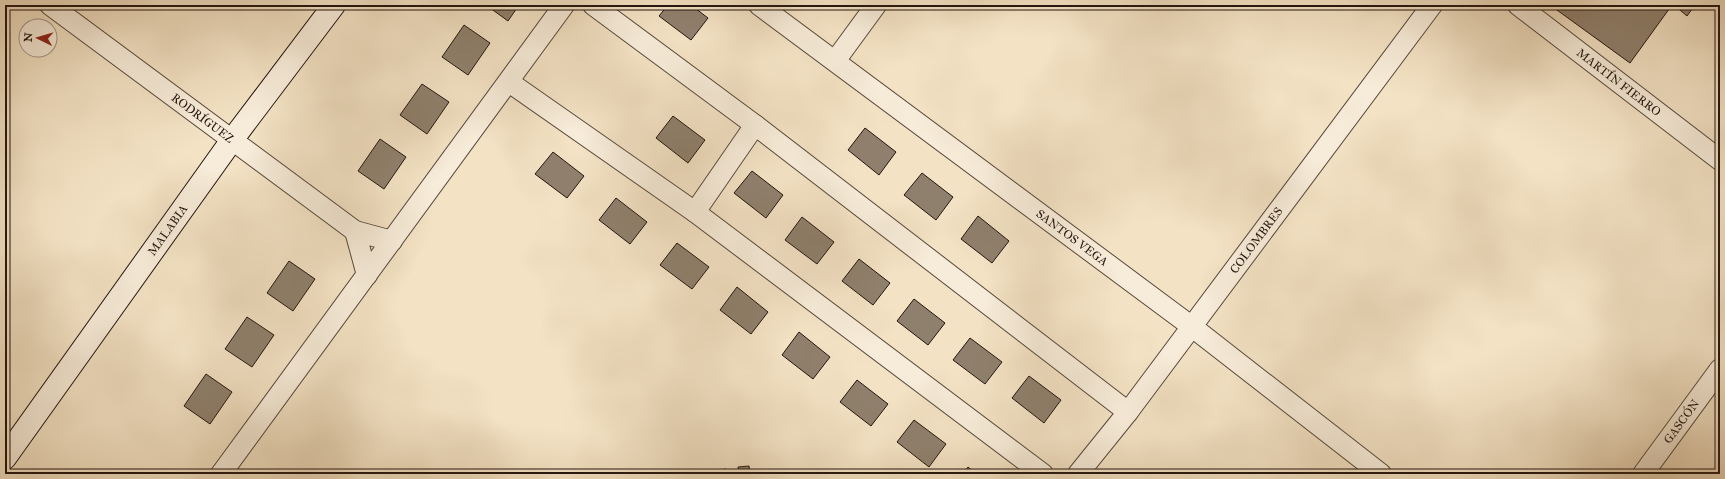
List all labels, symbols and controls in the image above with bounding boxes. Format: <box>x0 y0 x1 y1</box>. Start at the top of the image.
north arrow <box>18 18 58 58</box>
text: N <box>22 31 35 42</box>
street label: MARTÍN FIERRO <box>1574 46 1664 119</box>
street label: RODRÍGUEZ <box>169 90 237 146</box>
street label: MALABIA <box>145 202 190 258</box>
street label: COLOMBRES <box>1227 204 1286 276</box>
street label: SANTOS VEGA <box>1033 206 1111 269</box>
street label: GASCÓN <box>1661 397 1702 446</box>

